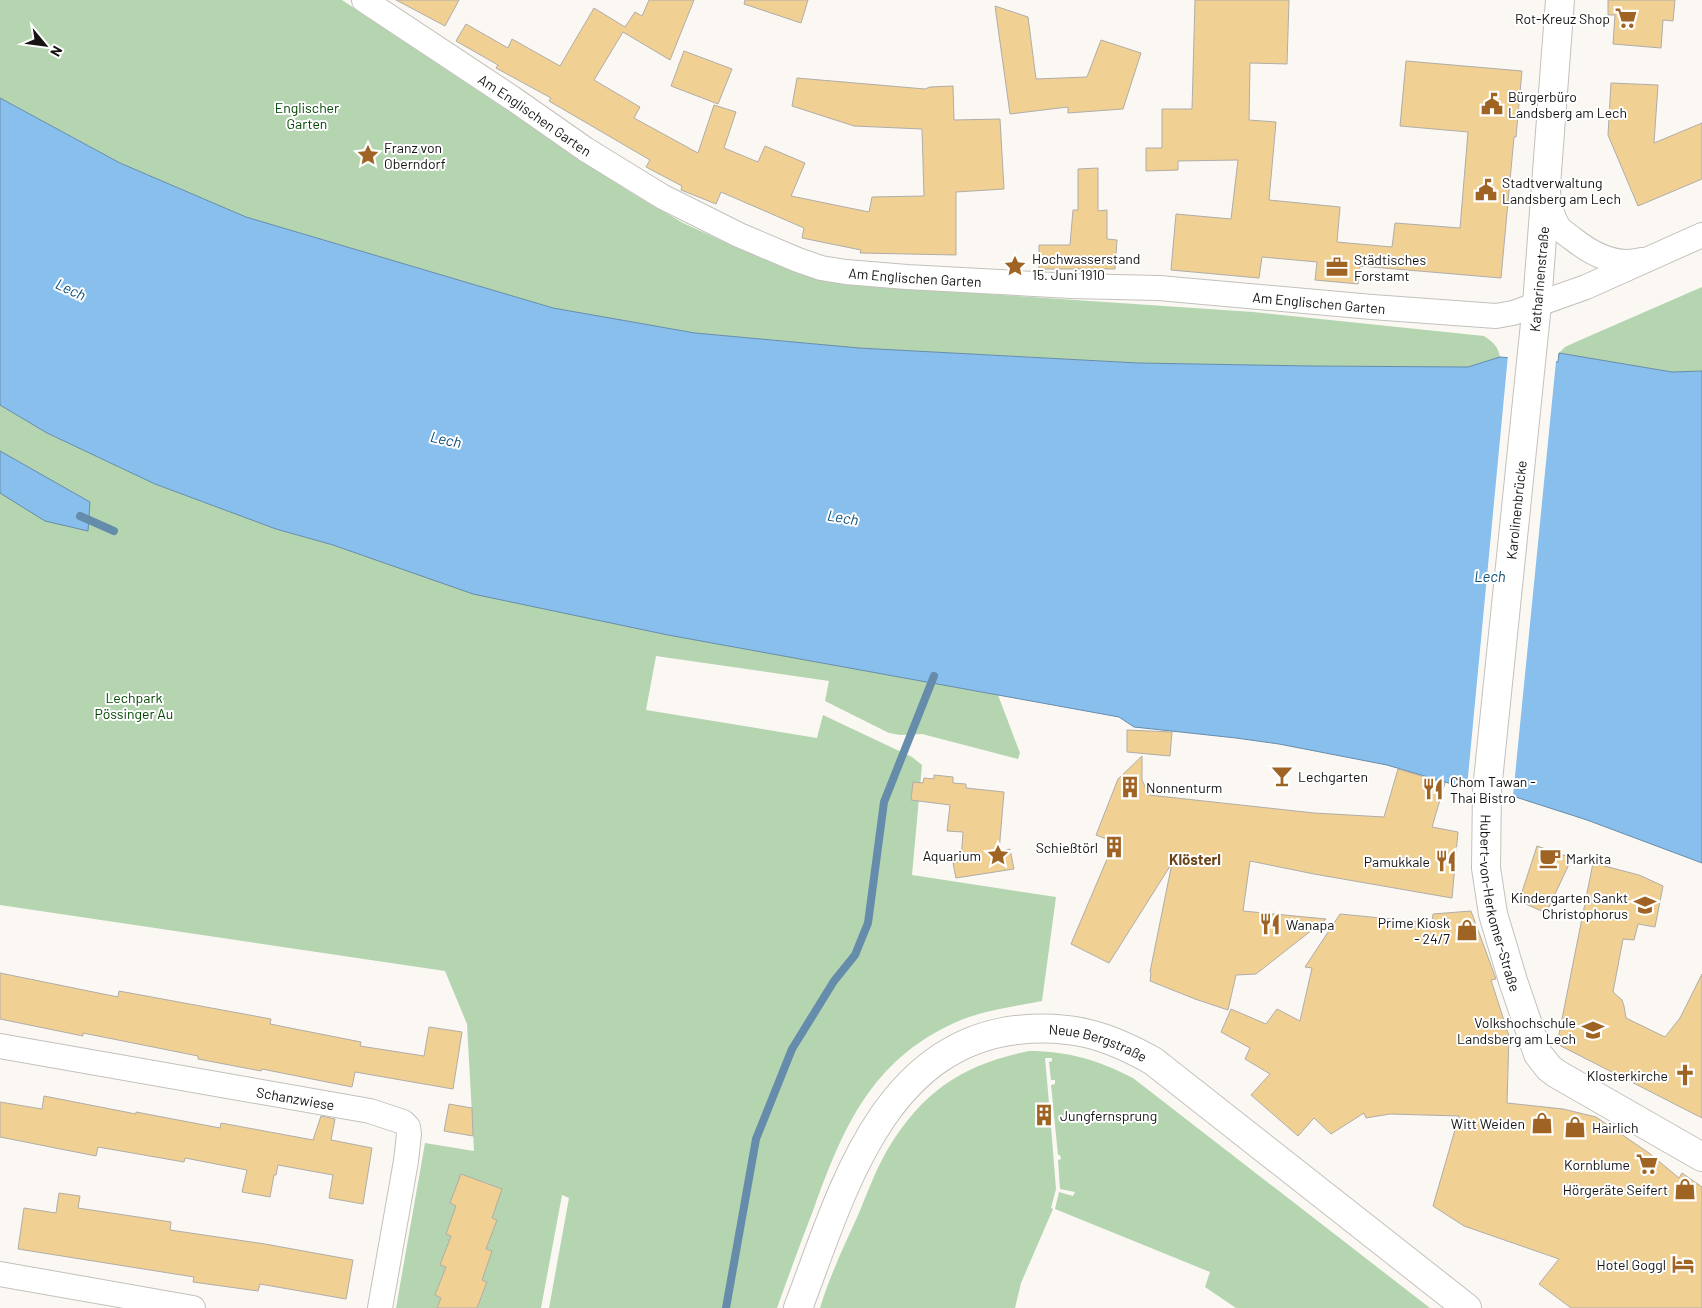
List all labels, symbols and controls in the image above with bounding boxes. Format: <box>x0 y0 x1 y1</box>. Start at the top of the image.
supermarket icon: Rot-Kreuz Shop <box>1613 5 1639 31</box>
place label: Rot-Kreuz Shop <box>1515 10 1610 27</box>
north arrow <box>20 20 70 70</box>
text: N <box>47 43 66 60</box>
street label: Am Englischen Garten <box>475 70 595 159</box>
place label: Bürgerbüro Landsberg am Lech <box>1508 88 1627 121</box>
public building icon: Bürgerbüro Landsberg am Lech <box>1479 91 1505 117</box>
park label: Englischer Garten <box>275 99 339 132</box>
place label: Franz von Oberndorf <box>384 139 446 172</box>
place icon: Franz von Oberndorf <box>355 142 381 168</box>
place label: Stadtverwaltung Landsberg am Lech <box>1502 174 1621 207</box>
public building icon: Stadtverwaltung Landsberg am Lech <box>1473 177 1499 203</box>
street label: Katharinenstraße <box>1526 226 1552 332</box>
place label: Hochwasserstand 15. Juni 1910 <box>1032 250 1140 283</box>
place label: Städtisches Forstamt <box>1354 251 1426 284</box>
place icon: Hochwasserstand 15. Juni 1910 <box>1002 253 1028 279</box>
office icon: Städtisches Forstamt <box>1324 254 1350 280</box>
street label: Am Englischen Garten <box>848 264 982 290</box>
water label: Lech <box>53 274 89 304</box>
street label: Am Englischen Garten <box>1252 288 1386 316</box>
water label: Lech <box>429 427 463 451</box>
street label: Karolinenbrücke <box>1502 460 1530 560</box>
water label: Lech <box>826 505 860 529</box>
water label: Lech <box>1474 567 1506 585</box>
park label: Lechpark Pössinger Au <box>95 689 173 722</box>
bar icon: Lechgarten <box>1269 763 1295 789</box>
place label: Lechgarten <box>1298 768 1368 785</box>
place label: Chom Tawan - Thai Bistro <box>1450 773 1536 806</box>
building icon: Nonnenturm <box>1117 774 1143 800</box>
restaurant icon: Chom Tawan - Thai Bistro <box>1420 776 1446 802</box>
place label: Nonnenturm <box>1146 779 1222 796</box>
street label: Hubert-von-Herkomer-Straße <box>1477 814 1524 994</box>
building icon: Schießtörl <box>1101 834 1127 860</box>
place label: Schießtörl <box>1036 839 1098 856</box>
place icon: Aquarium <box>985 842 1011 868</box>
cafe icon: Markita <box>1537 845 1563 871</box>
place label: Aquarium <box>923 847 981 864</box>
restaurant icon: Pamukkale <box>1433 848 1459 874</box>
district label: Klösterl <box>1169 850 1221 868</box>
place label: Markita <box>1566 850 1611 867</box>
place label: Pamukkale <box>1364 853 1430 870</box>
place label: Kindergarten Sankt Christophorus <box>1511 889 1628 922</box>
school or university icon: Kindergarten Sankt Christophorus <box>1632 892 1658 918</box>
restaurant icon: Wanapa <box>1257 911 1283 937</box>
place label: Prime Kiosk - 24/7 <box>1378 914 1450 947</box>
place label: Wanapa <box>1286 916 1334 933</box>
shop icon: Prime Kiosk - 24/7 <box>1454 917 1480 943</box>
place label: Volkshochschule Landsberg am Lech <box>1457 1014 1576 1047</box>
school or university icon: Volkshochschule Landsberg am Lech <box>1580 1017 1606 1043</box>
street label: Neue Bergstraße <box>1048 1020 1150 1065</box>
church icon: Klosterkirche <box>1672 1062 1698 1088</box>
place label: Klosterkirche <box>1587 1067 1668 1084</box>
street label: Schanzwiese <box>255 1083 336 1113</box>
building icon: Jungfernsprung <box>1031 1102 1057 1128</box>
place label: Jungfernsprung <box>1060 1107 1157 1124</box>
shop icon: Witt Weiden <box>1529 1110 1555 1136</box>
shop icon: Hairlich <box>1562 1114 1588 1140</box>
place label: Witt Weiden <box>1451 1115 1525 1132</box>
place label: Hairlich <box>1592 1119 1639 1136</box>
supermarket icon: Kornblume <box>1634 1151 1660 1177</box>
place label: Kornblume <box>1564 1156 1630 1173</box>
shop icon: Hörgeräte Seifert <box>1672 1176 1698 1202</box>
place label: Hörgeräte Seifert <box>1563 1181 1668 1198</box>
hotel icon: Hotel Goggl <box>1670 1251 1696 1277</box>
place label: Hotel Goggl <box>1597 1256 1666 1273</box>

